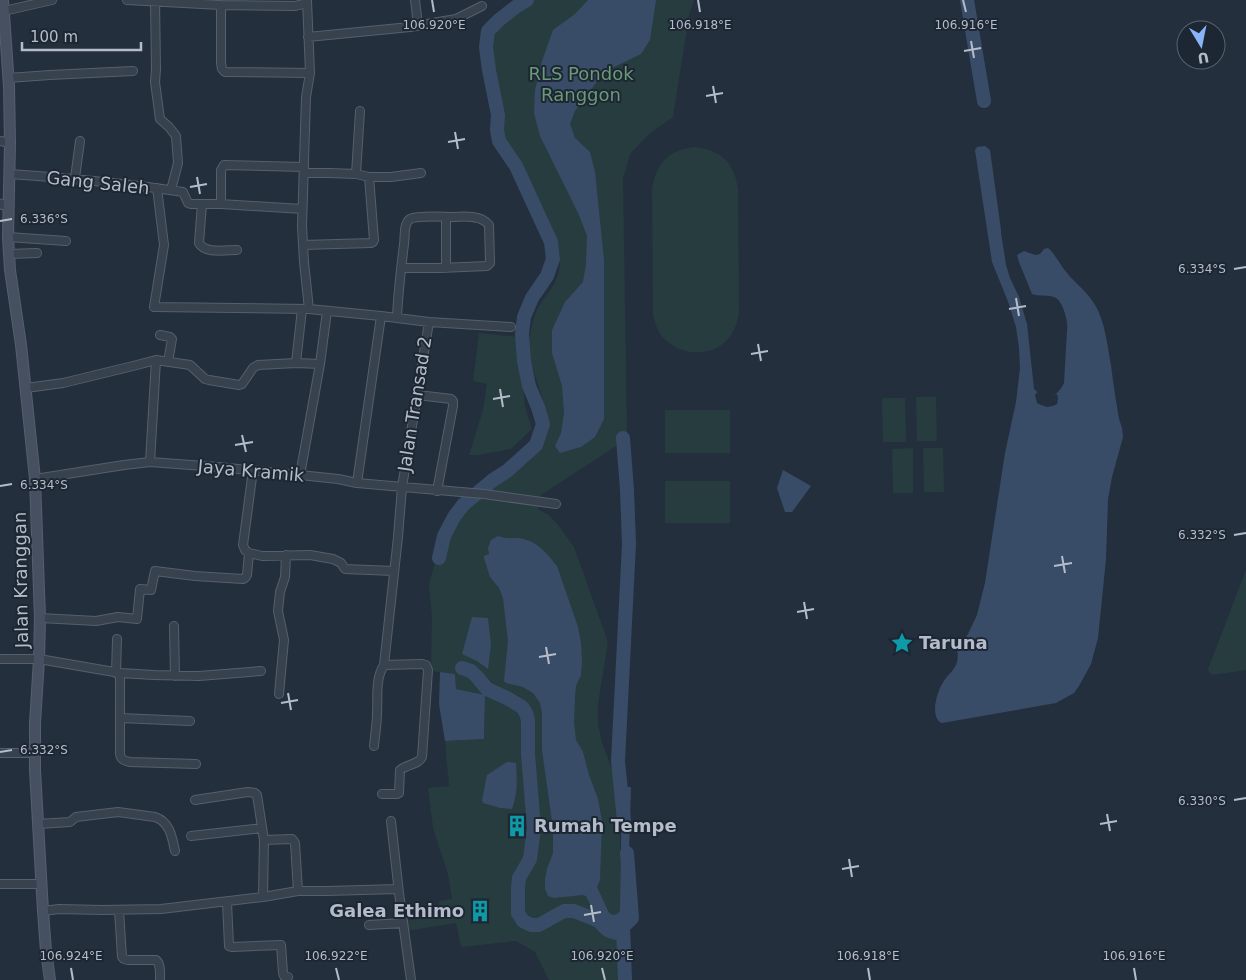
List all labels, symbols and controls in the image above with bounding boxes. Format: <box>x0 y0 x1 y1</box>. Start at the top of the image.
text: 106.920°E <box>402 18 466 32</box>
text: 106.918°E <box>668 18 732 32</box>
text: 106.916°E <box>934 18 998 32</box>
scale bar <box>22 20 141 52</box>
north arrow <box>1176 20 1226 70</box>
text: 100 m <box>30 28 78 46</box>
text: U <box>1196 49 1210 67</box>
park label: RLS Pondok Ranggon <box>528 63 634 105</box>
street label: Gang Saleh <box>45 167 151 198</box>
text: 6.336°S <box>20 212 68 226</box>
text: 6.334°S <box>1178 262 1226 276</box>
street label: Jalan Transad 2 <box>393 335 436 474</box>
street label: Jaya Kramik <box>196 455 306 486</box>
text: 6.334°S <box>20 478 68 492</box>
street label: Jalan Kranggan <box>9 512 32 649</box>
text: 6.332°S <box>1178 528 1226 542</box>
place icon: Taruna <box>889 630 915 656</box>
place label: Taruna <box>919 632 988 653</box>
text: 6.332°S <box>20 743 68 757</box>
text: 6.330°S <box>1178 794 1226 808</box>
building icon: Rumah Tempe <box>504 813 530 839</box>
place label: Rumah Tempe <box>534 815 677 836</box>
building icon: Galea Ethimo <box>467 898 493 924</box>
place label: Galea Ethimo <box>329 900 464 921</box>
text: 106.924°E <box>39 949 103 963</box>
text: 106.922°E <box>304 949 368 963</box>
text: 106.920°E <box>570 949 634 963</box>
text: 106.918°E <box>836 949 900 963</box>
text: 106.916°E <box>1102 949 1166 963</box>

